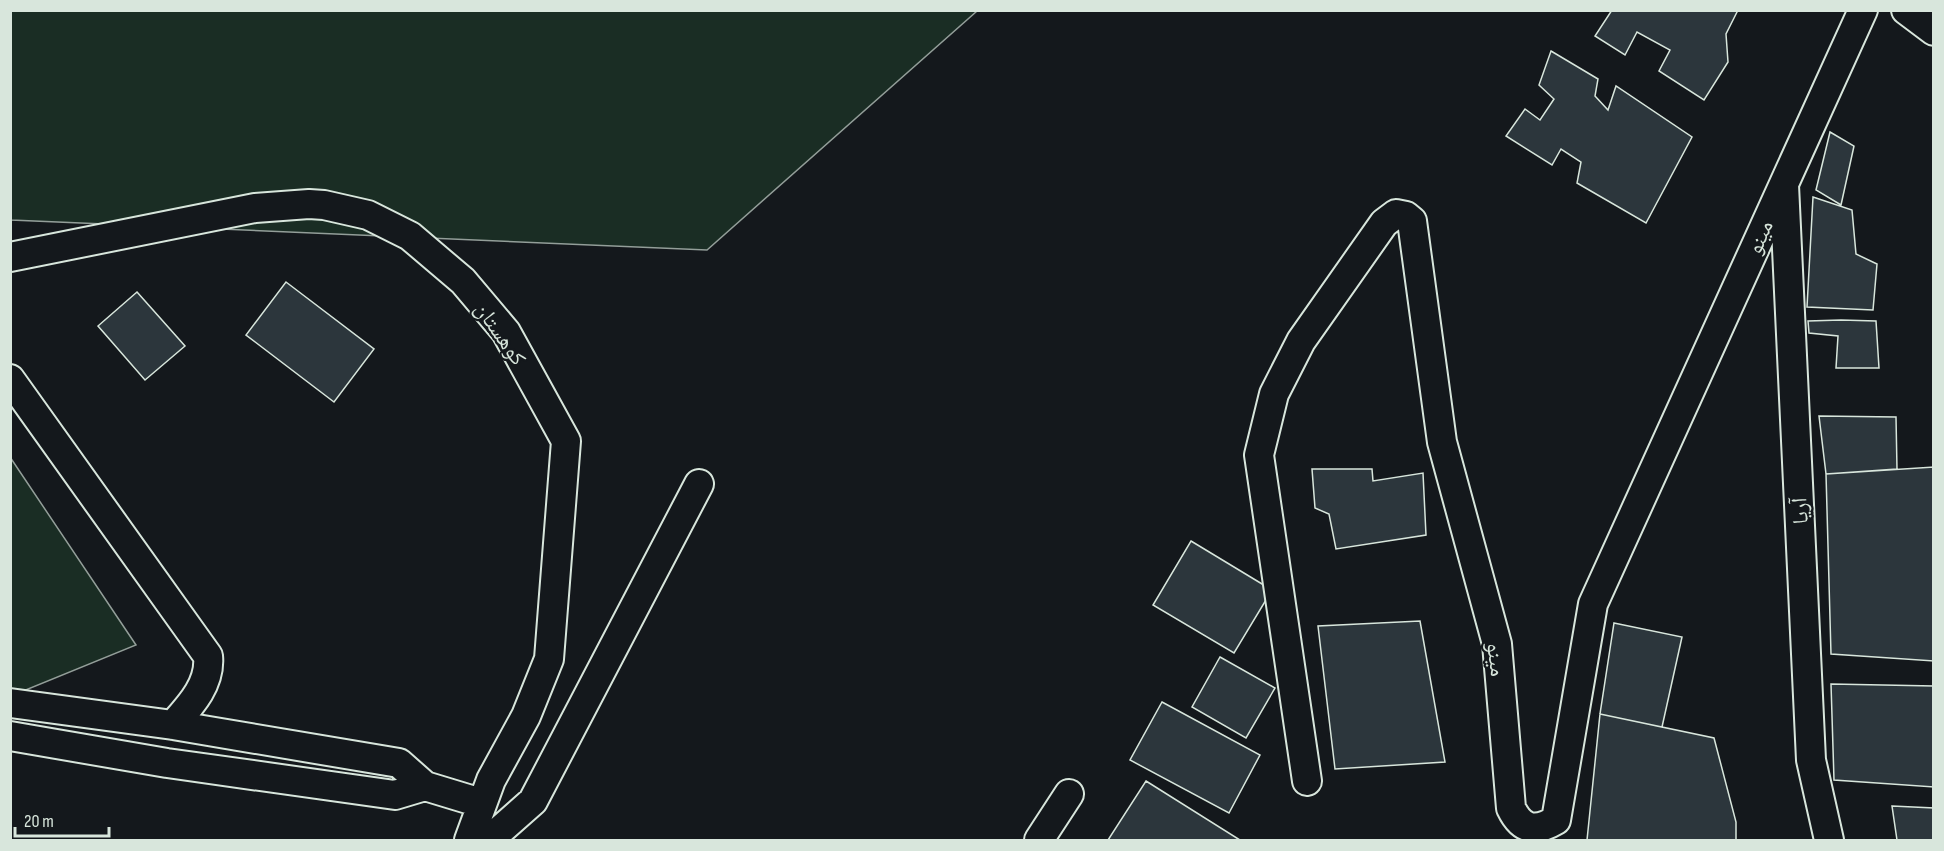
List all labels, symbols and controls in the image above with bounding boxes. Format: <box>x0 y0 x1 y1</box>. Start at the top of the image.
street label: مینو <box>1741 216 1780 259</box>
street label: کوهستان <box>468 297 531 371</box>
street label: آریا <box>1786 496 1815 525</box>
street label: مینو <box>1480 640 1511 678</box>
scale bar <box>15 800 110 838</box>
text: 20 m <box>24 811 54 832</box>

